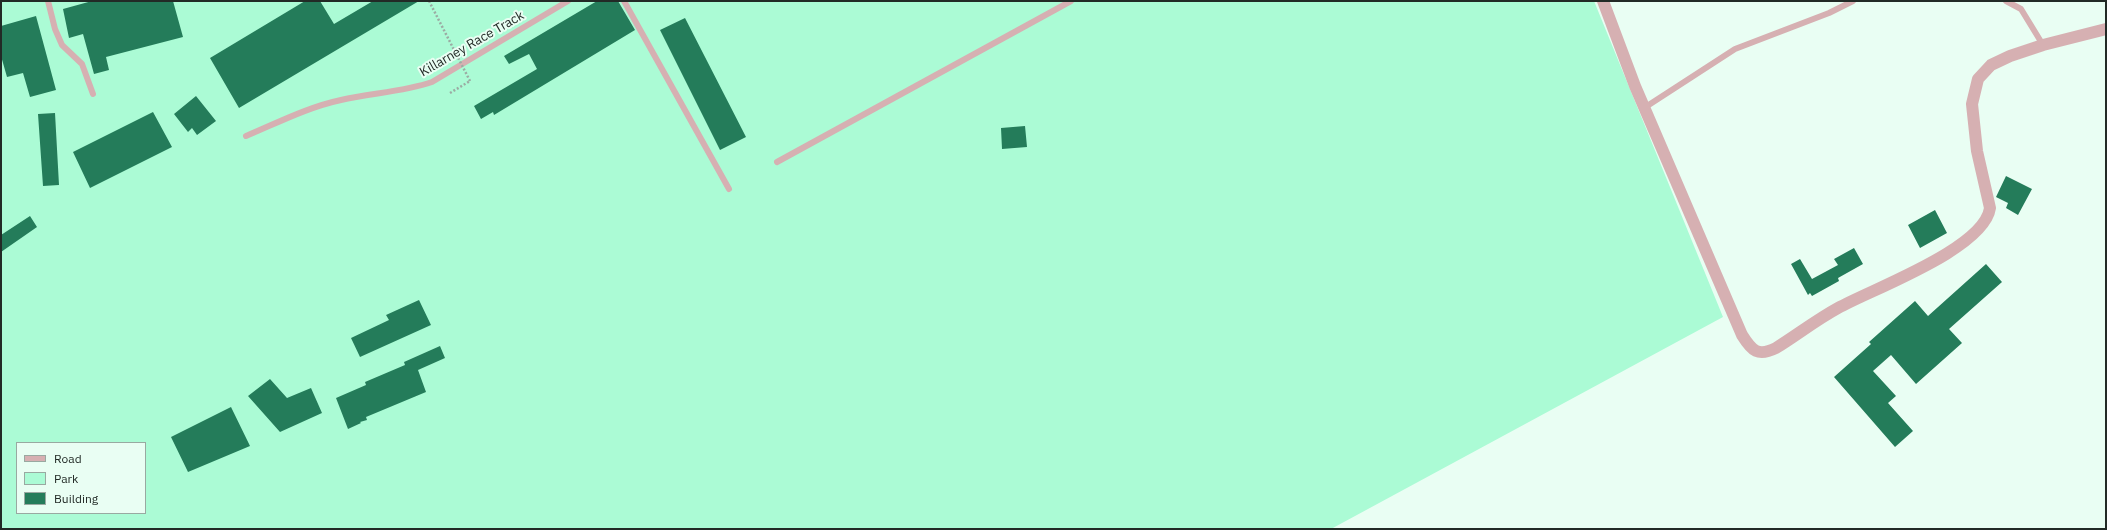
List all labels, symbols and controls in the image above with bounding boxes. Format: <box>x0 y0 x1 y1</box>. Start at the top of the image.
street label: Killarney Race Track <box>417 8 527 80</box>
legend <box>16 442 146 514</box>
text: Road <box>54 451 82 466</box>
text: Park <box>54 471 78 486</box>
text: Building <box>54 491 98 506</box>

